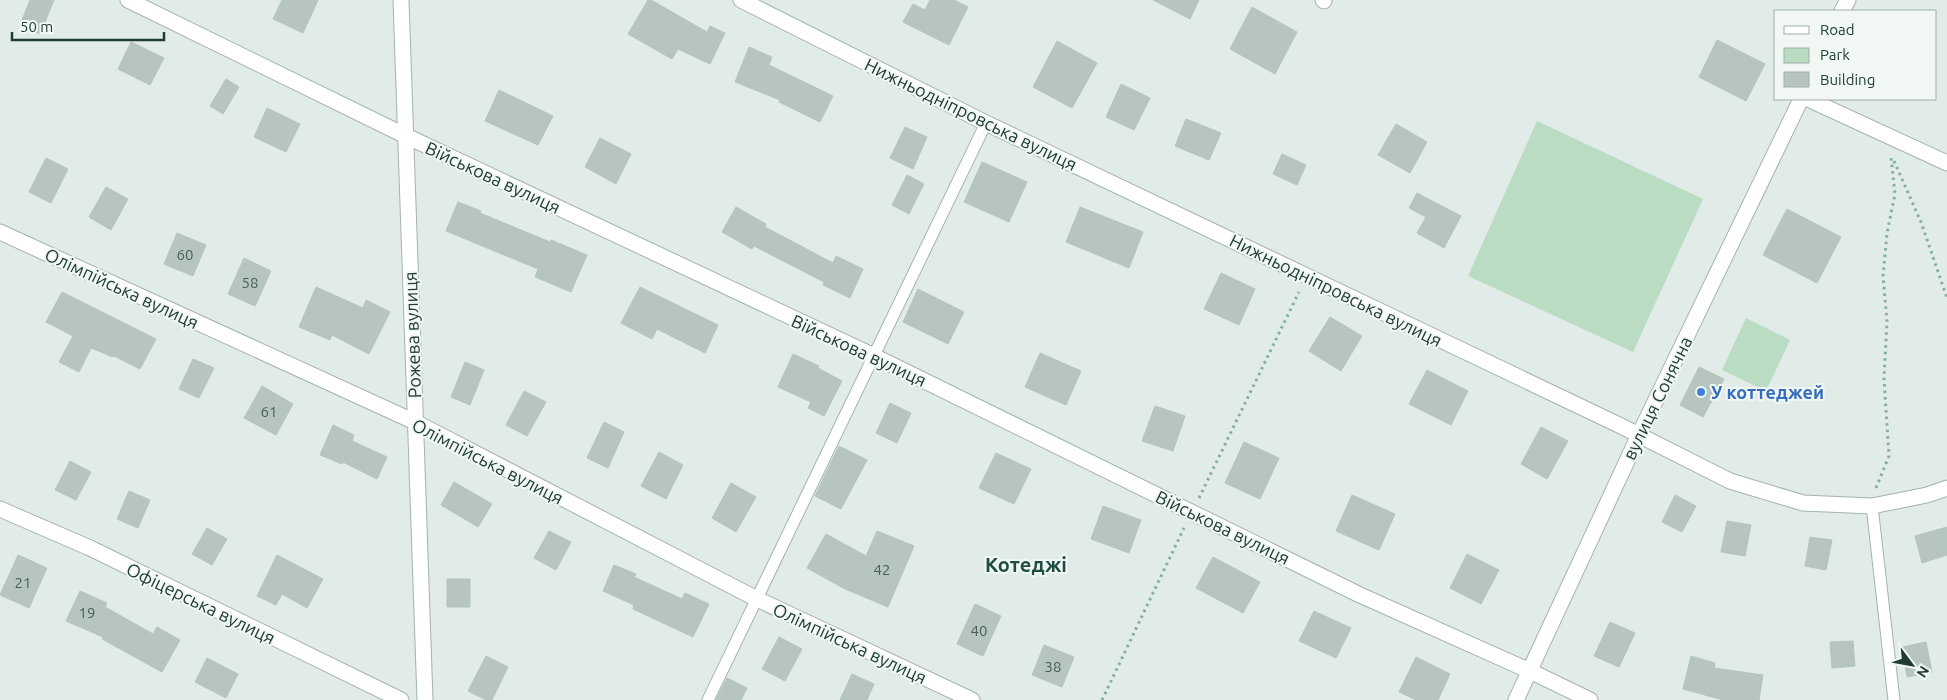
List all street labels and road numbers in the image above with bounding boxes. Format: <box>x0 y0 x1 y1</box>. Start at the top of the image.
street label: Нижньодніпровська вулиця <box>862 54 1080 174</box>
street label: Військова вулиця <box>422 137 564 217</box>
street label: Нижньодніпровська вулиця <box>1227 230 1445 350</box>
street label: Олімпійська вулиця <box>42 244 202 332</box>
street label: Рожева вулиця <box>400 271 424 399</box>
street label: Військова вулиця <box>788 310 930 390</box>
street label: вулиця Сонячна <box>1618 333 1696 463</box>
street label: Олімпійська вулиця <box>409 414 567 508</box>
street label: Військова вулиця <box>1153 486 1293 568</box>
street label: Офіцерська вулиця <box>123 558 279 648</box>
street label: Олімпійська вулиця <box>770 599 930 687</box>

